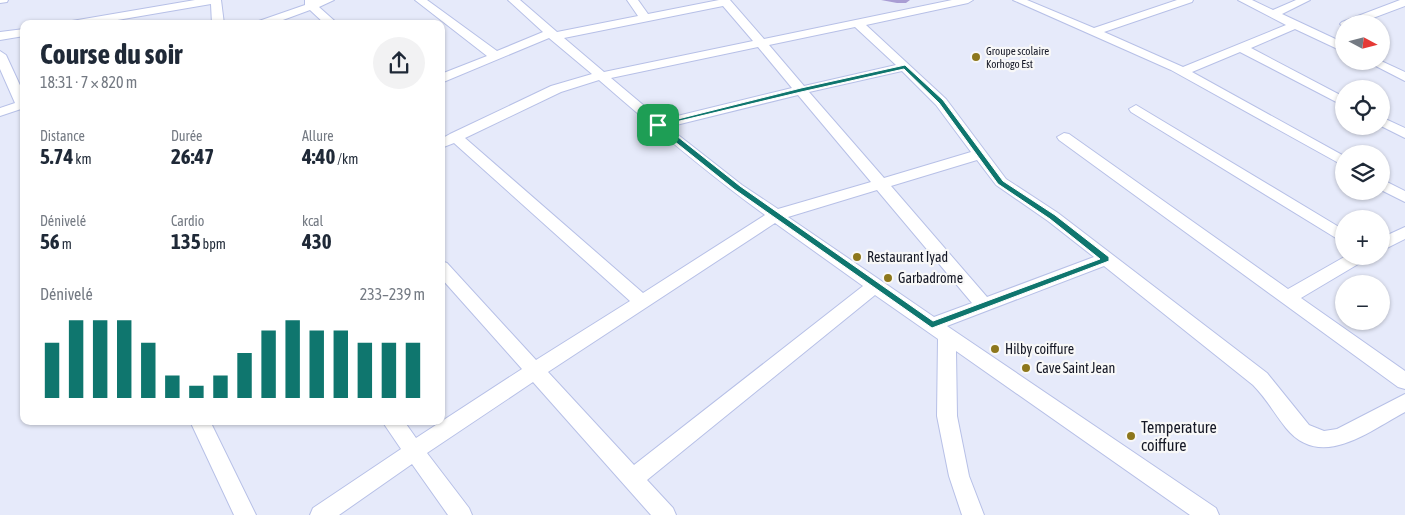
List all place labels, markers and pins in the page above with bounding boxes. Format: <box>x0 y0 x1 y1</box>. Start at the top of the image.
place label: Groupe scolaire Korhogo Est <box>986 45 1049 70</box>
marker: Groupe scolaire Korhogo Est <box>970 51 982 63</box>
pin <box>637 104 679 146</box>
place label: Restaurant Iyad <box>867 249 948 265</box>
marker: Restaurant Iyad <box>851 251 863 263</box>
place label: Garbadrome <box>898 270 963 286</box>
marker: Garbadrome <box>882 272 894 284</box>
place label: Hilby coiffure <box>1005 341 1074 357</box>
marker: Hilby coiffure <box>989 343 1001 355</box>
place label: Cave Saint Jean <box>1036 360 1115 376</box>
marker: Cave Saint Jean <box>1020 362 1032 374</box>
place label: Temperature coiffure <box>1141 418 1217 454</box>
marker: Temperature coiffure <box>1125 430 1137 442</box>

